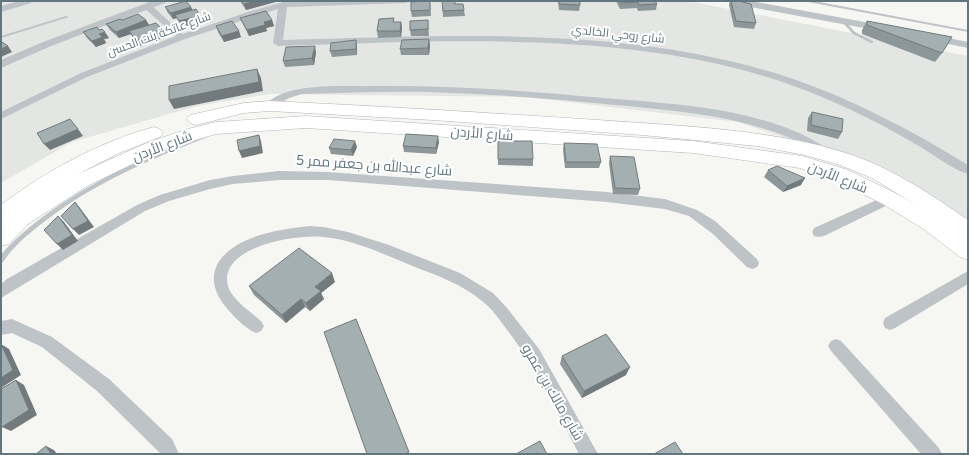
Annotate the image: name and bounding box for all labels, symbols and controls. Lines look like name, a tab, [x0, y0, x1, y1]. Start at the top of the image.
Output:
street label: شارع عاتكة بنت الحسن	[105, 9, 213, 61]
street label: شارع روحي الخالدي	[570, 22, 665, 49]
street label: شارع الأردن	[450, 124, 514, 145]
street label: شارع الأردن	[130, 128, 195, 167]
street label: شارع عبدالله بن جعفر ممر 5	[295, 151, 453, 180]
street label: شارع الأردن	[805, 159, 870, 198]
street label: شارع مالك بن عمرو	[517, 342, 586, 444]

